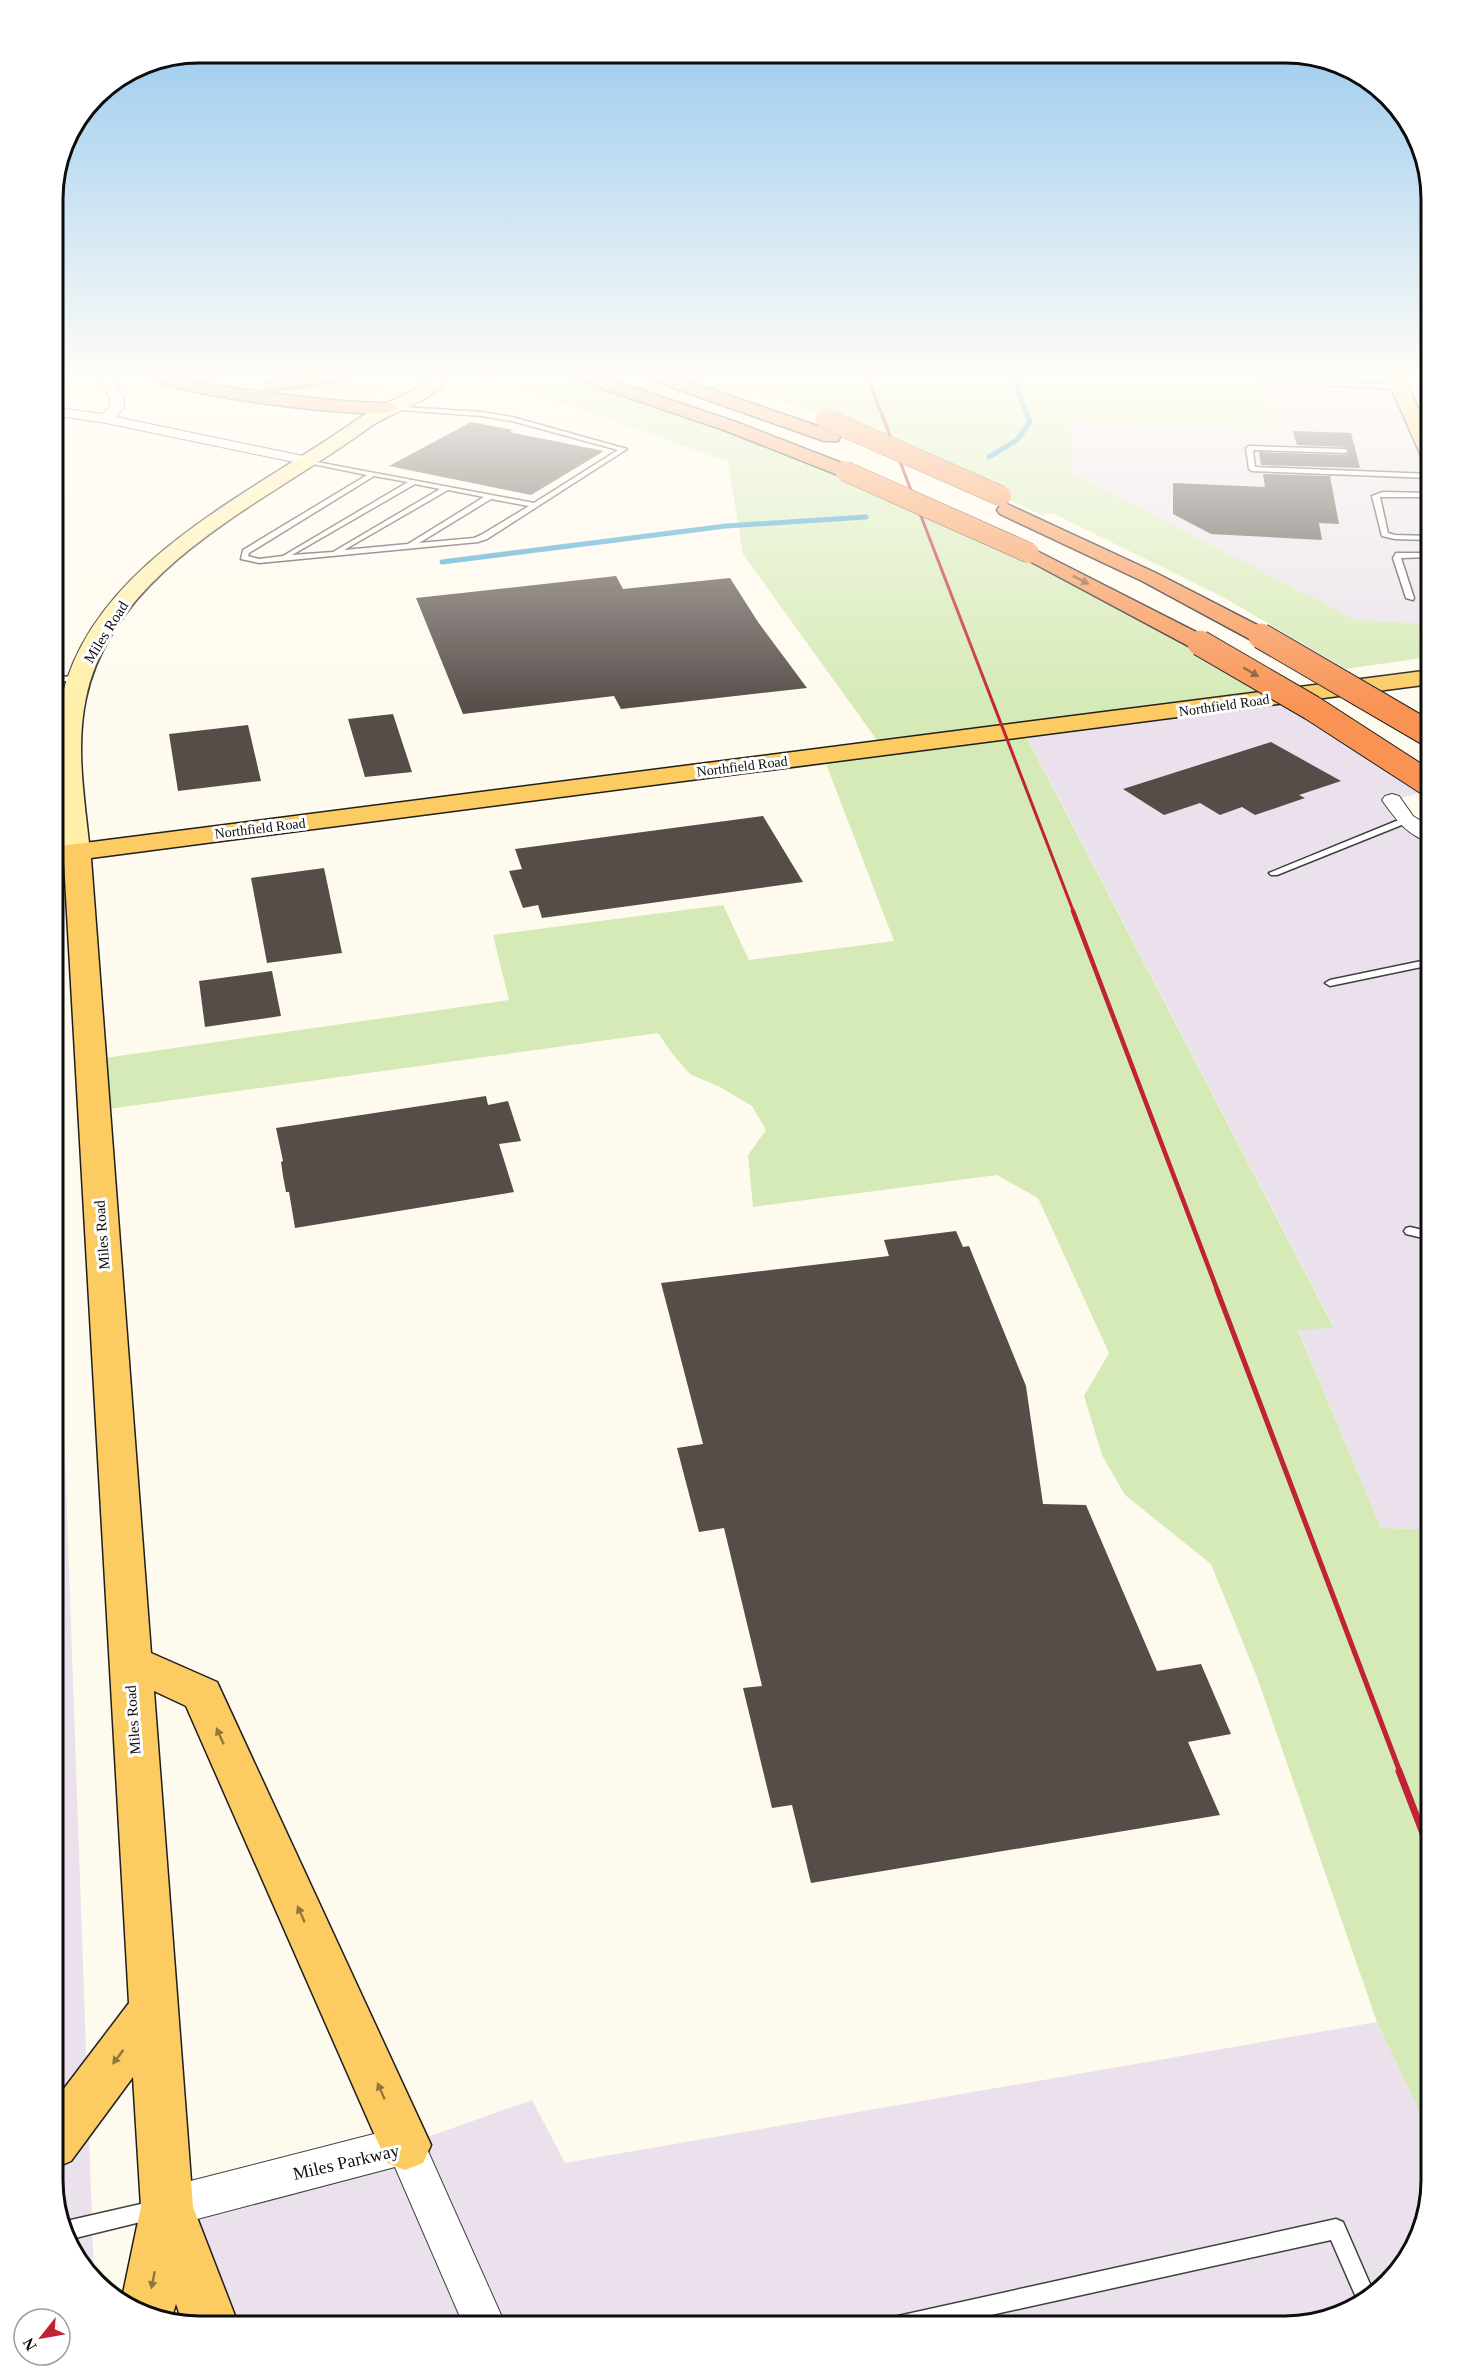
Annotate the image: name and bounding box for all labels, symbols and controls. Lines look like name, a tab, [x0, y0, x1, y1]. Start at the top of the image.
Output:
one-way arrow	[1072, 574, 1090, 584]
street label: Miles Road	[81, 598, 131, 666]
one-way arrow	[1243, 667, 1260, 677]
street label: Northfield Road	[1178, 692, 1270, 719]
street label: Northfield Road	[696, 753, 788, 780]
street label: Northfield Road	[214, 815, 306, 842]
street label: Miles Road	[92, 1199, 112, 1270]
street label: Miles Road	[123, 1684, 143, 1755]
one-way arrow	[216, 1727, 225, 1744]
one-way arrow	[296, 1905, 305, 1922]
one-way arrow	[113, 2050, 125, 2065]
one-way arrow	[376, 2082, 386, 2100]
street label: Miles Parkway	[291, 2140, 401, 2184]
one-way arrow	[148, 2271, 157, 2290]
north arrow	[12, 2307, 72, 2367]
text: N	[19, 2335, 40, 2354]

